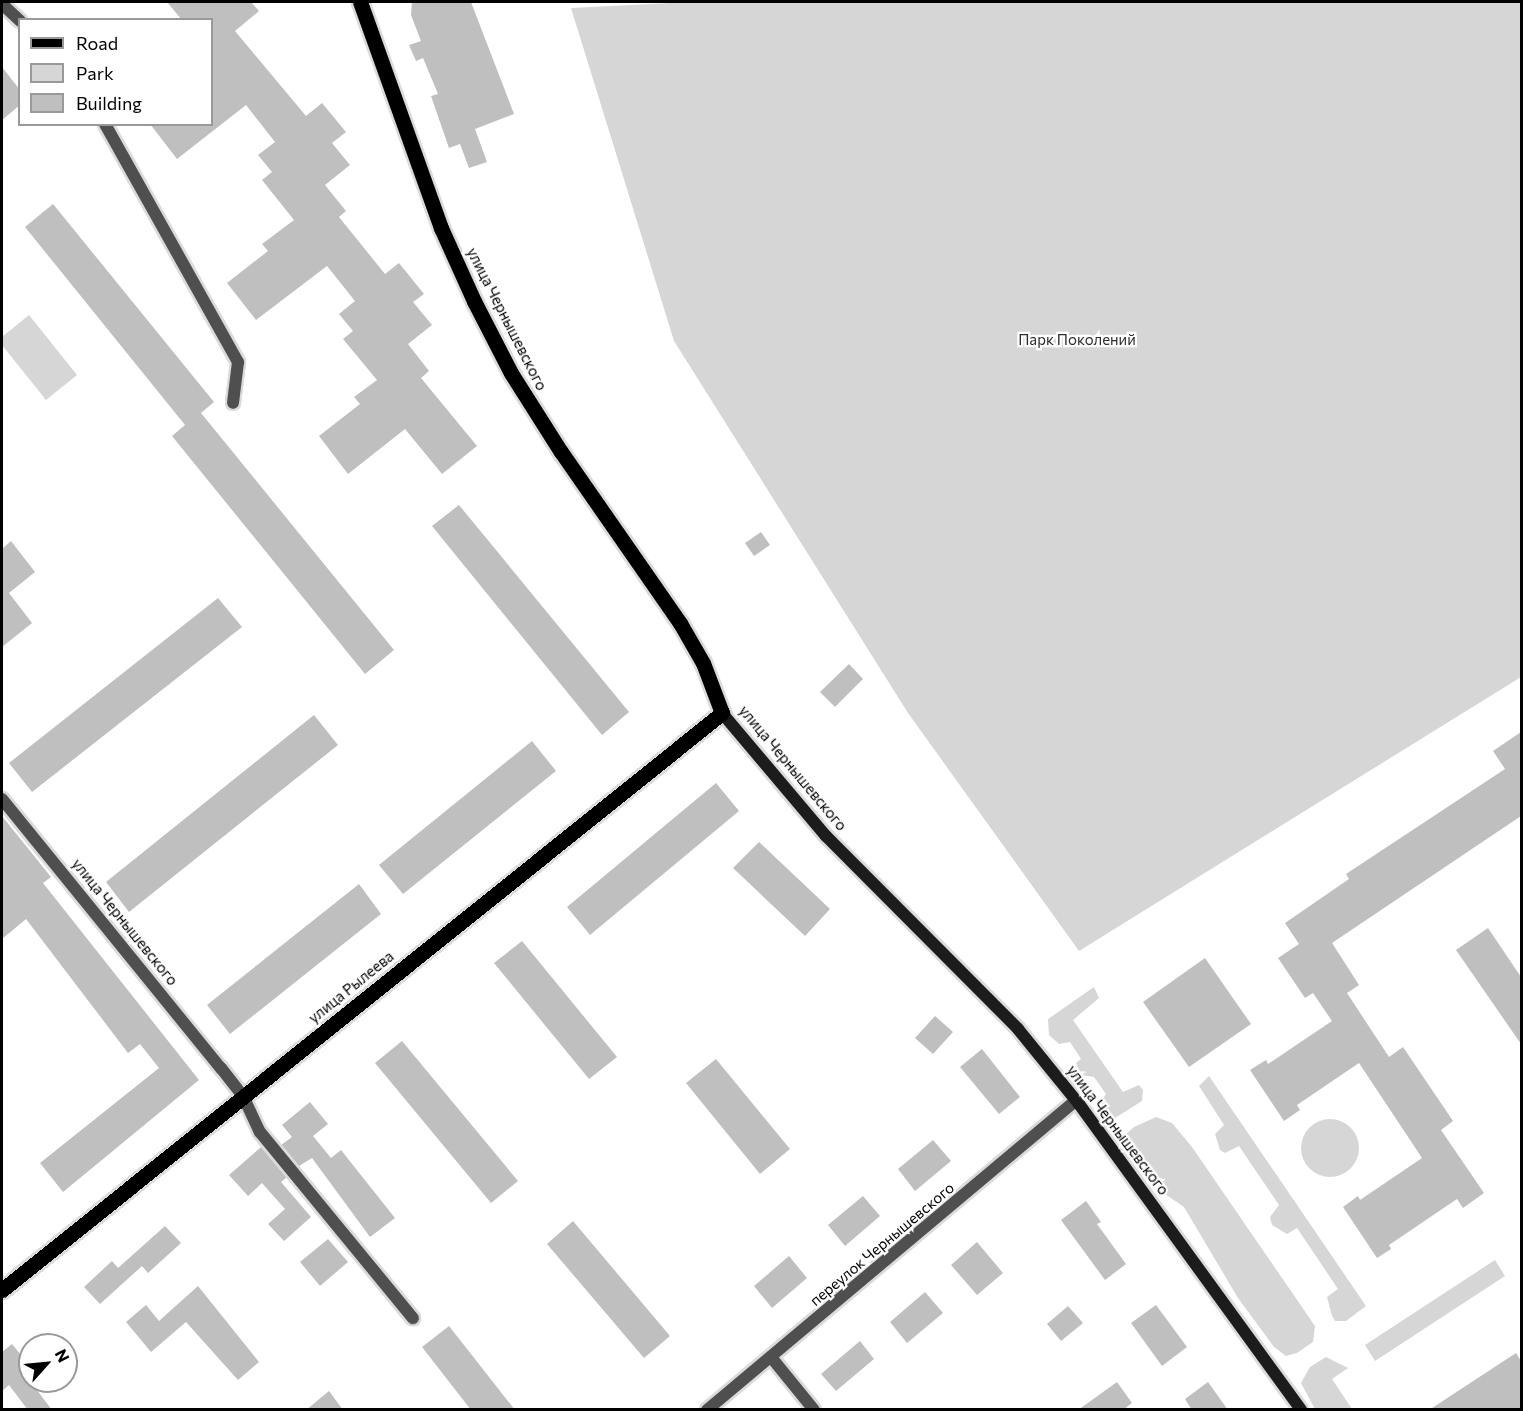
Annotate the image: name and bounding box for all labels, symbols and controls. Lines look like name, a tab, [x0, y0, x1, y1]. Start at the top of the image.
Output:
legend	[18, 18, 213, 126]
text: Road	[76, 32, 118, 54]
text: Park	[76, 62, 114, 84]
text: Building	[76, 92, 142, 114]
street label: улица Чернышевского	[463, 245, 551, 393]
park label: Парк Поколений	[1018, 331, 1136, 349]
street label: улица Чернышевского	[735, 702, 851, 834]
street label: улица Чернышевского	[68, 855, 182, 989]
street label: улица Рылеева	[305, 947, 397, 1027]
street label: улица Чернышевского	[1063, 1062, 1173, 1198]
street label: переулок Чернышевского	[806, 1178, 958, 1310]
north arrow	[18, 1333, 78, 1393]
text: N	[52, 1346, 74, 1365]

